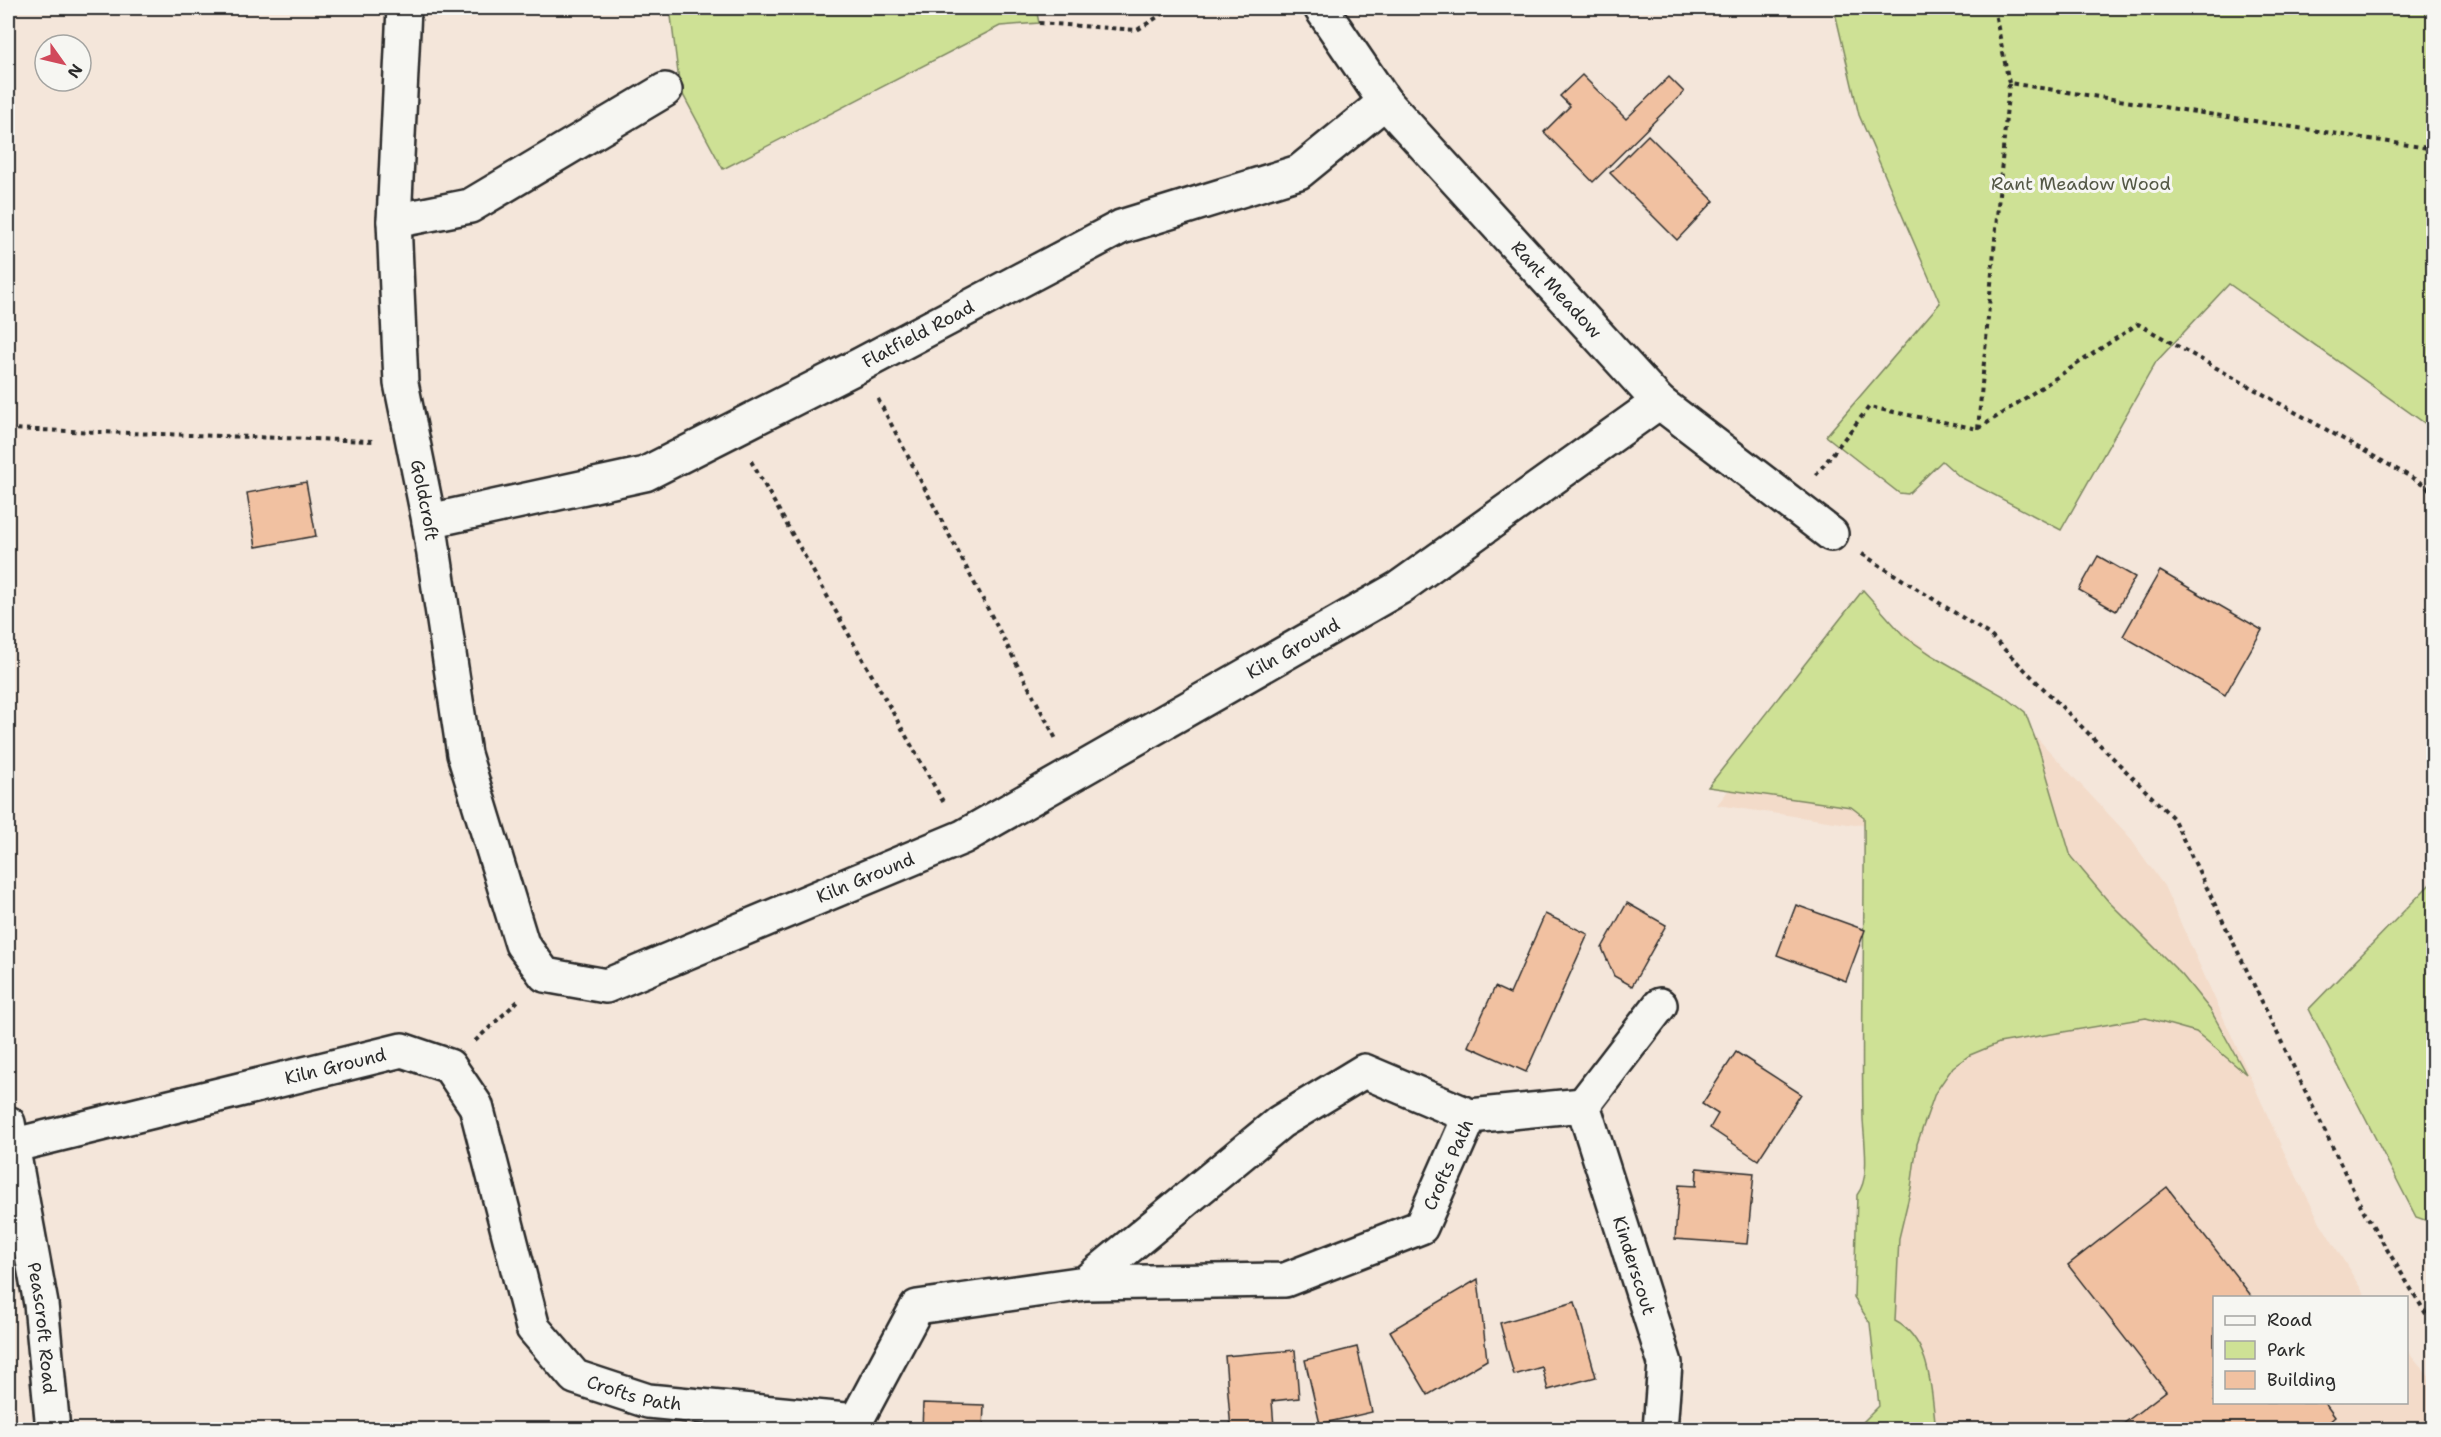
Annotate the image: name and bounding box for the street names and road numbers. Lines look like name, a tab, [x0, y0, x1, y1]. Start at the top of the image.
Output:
street label: Rant Meadow	[1506, 236, 1607, 344]
street label: Flatfield Road	[858, 295, 978, 374]
street label: Goldcroft	[405, 458, 444, 543]
street label: Kiln Ground	[1242, 612, 1344, 685]
street label: Kiln Ground	[813, 847, 918, 909]
street label: Kiln Ground	[282, 1042, 389, 1090]
street label: Crofts Path	[1418, 1115, 1479, 1214]
street label: Kinderscout	[1607, 1213, 1661, 1318]
street label: Peascroft Road	[22, 1260, 61, 1395]
street label: Crofts Path	[584, 1370, 683, 1416]

